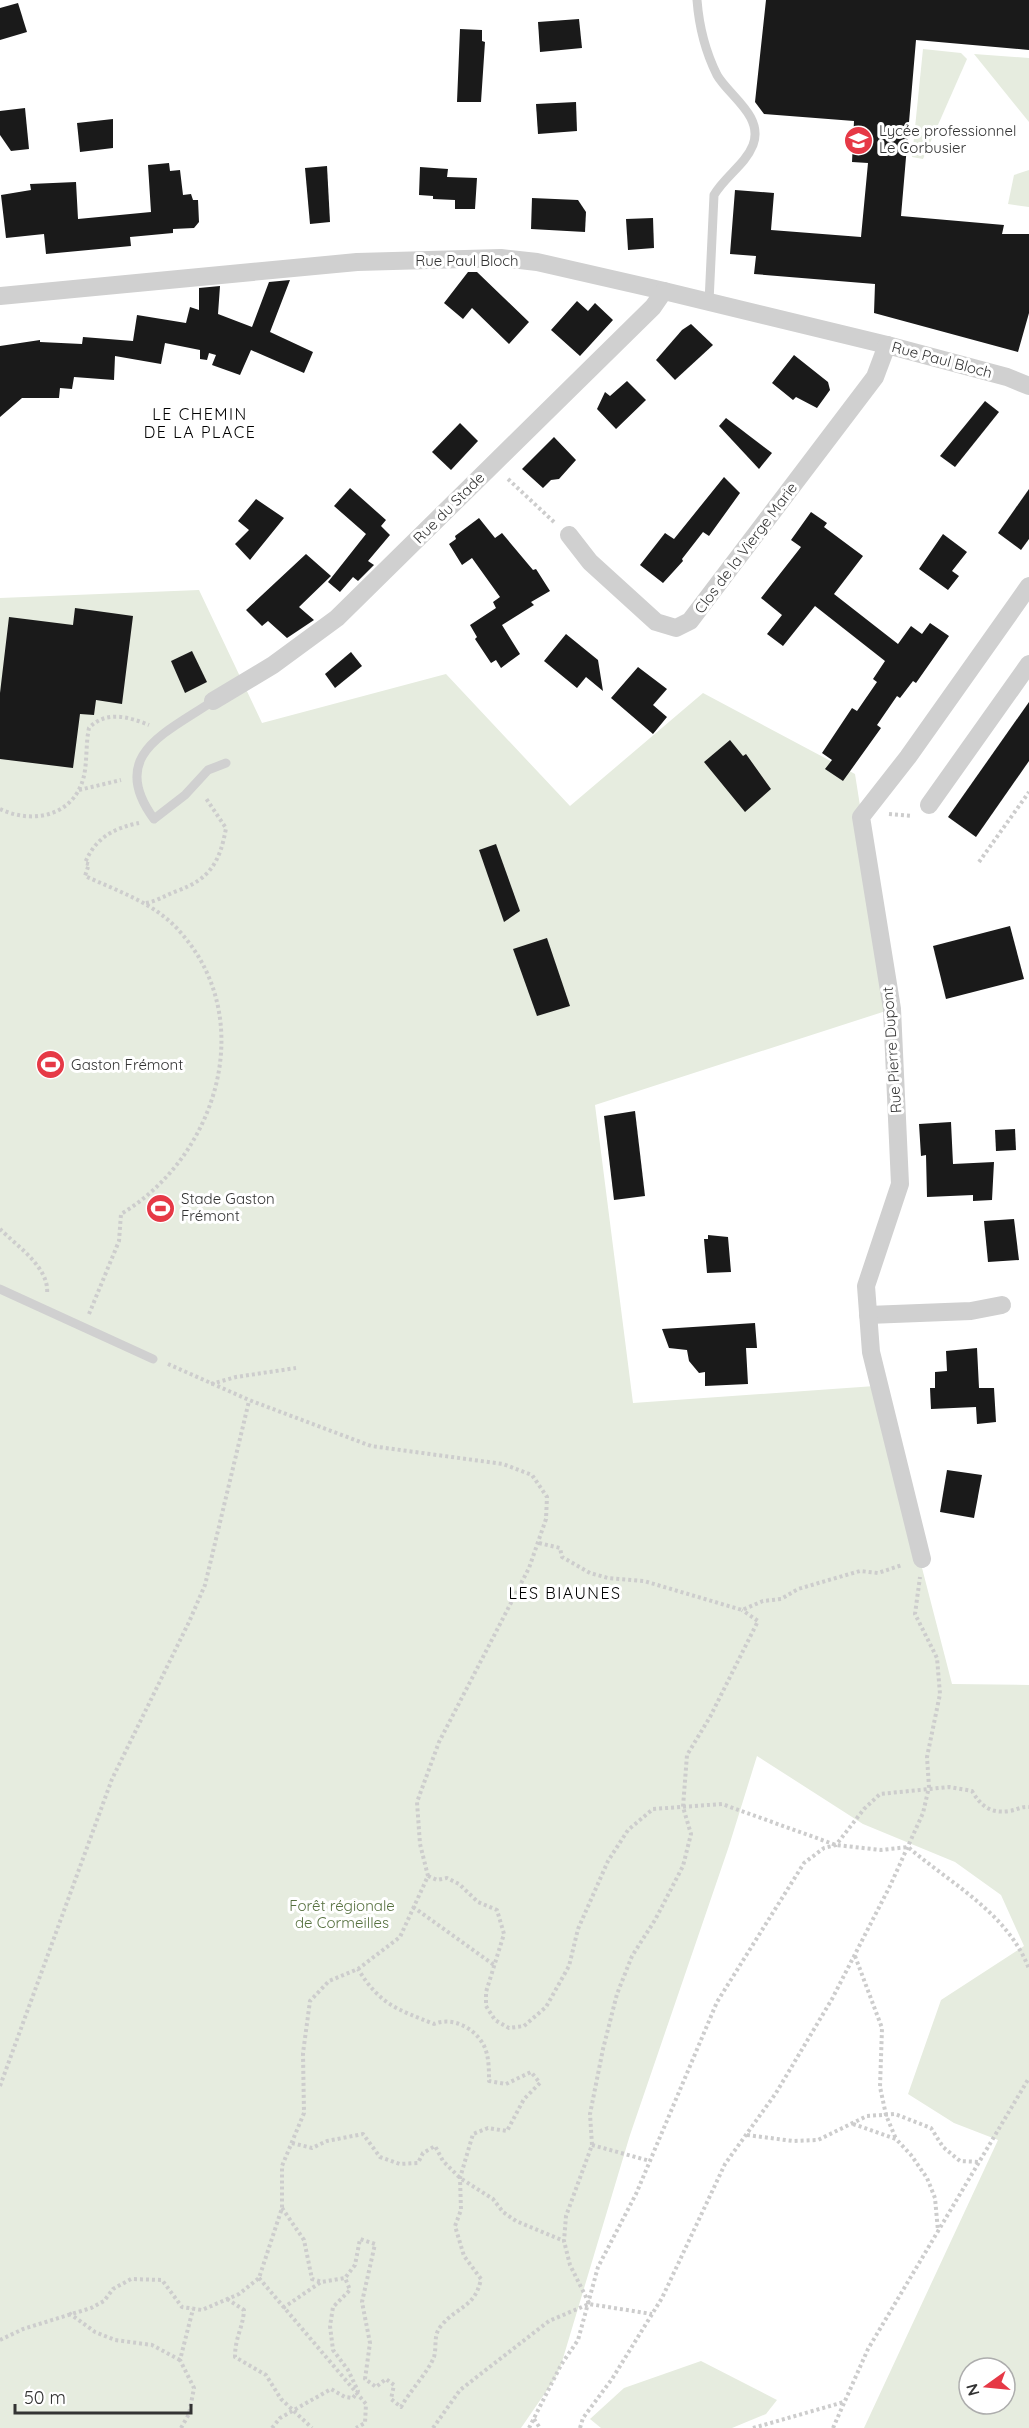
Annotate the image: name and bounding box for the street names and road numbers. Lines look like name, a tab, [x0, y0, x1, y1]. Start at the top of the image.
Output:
street label: Rue Paul Bloch	[415, 251, 519, 270]
street label: Rue Paul Bloch	[890, 337, 994, 382]
street label: Rue du Stade	[409, 468, 488, 547]
street label: Clos de la Vierge Marie	[690, 478, 801, 617]
street label: Rue Pierre Dupont	[878, 986, 905, 1114]

